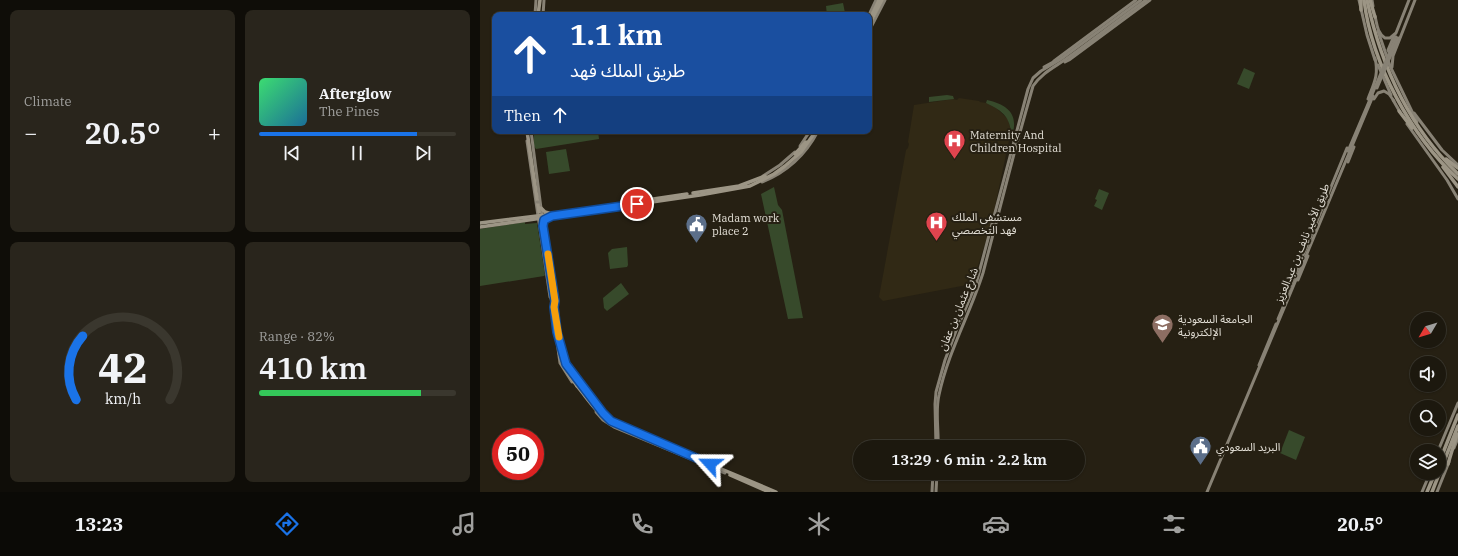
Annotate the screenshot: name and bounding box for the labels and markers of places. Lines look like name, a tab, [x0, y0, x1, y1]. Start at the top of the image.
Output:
hospital icon: Maternity And Children Hospital	[942, 128, 968, 161]
place label: Maternity And Children Hospital	[970, 128, 1061, 155]
pin	[620, 187, 654, 221]
hospital icon: مستشفى الملك فهد التخصصي	[924, 210, 950, 243]
place label: مستشفى الملك فهد التخصصي	[952, 210, 1022, 240]
public building icon: Madam work place 2	[683, 211, 709, 244]
place label: Madam work place 2	[712, 211, 780, 238]
school or university icon: الجامعة السعودية الإلكترونية	[1150, 312, 1176, 345]
place label: الجامعة السعودية الإلكترونية	[1178, 312, 1253, 340]
public building icon: البريد السعودي	[1188, 434, 1214, 467]
place label: البريد السعودي	[1216, 440, 1280, 457]

